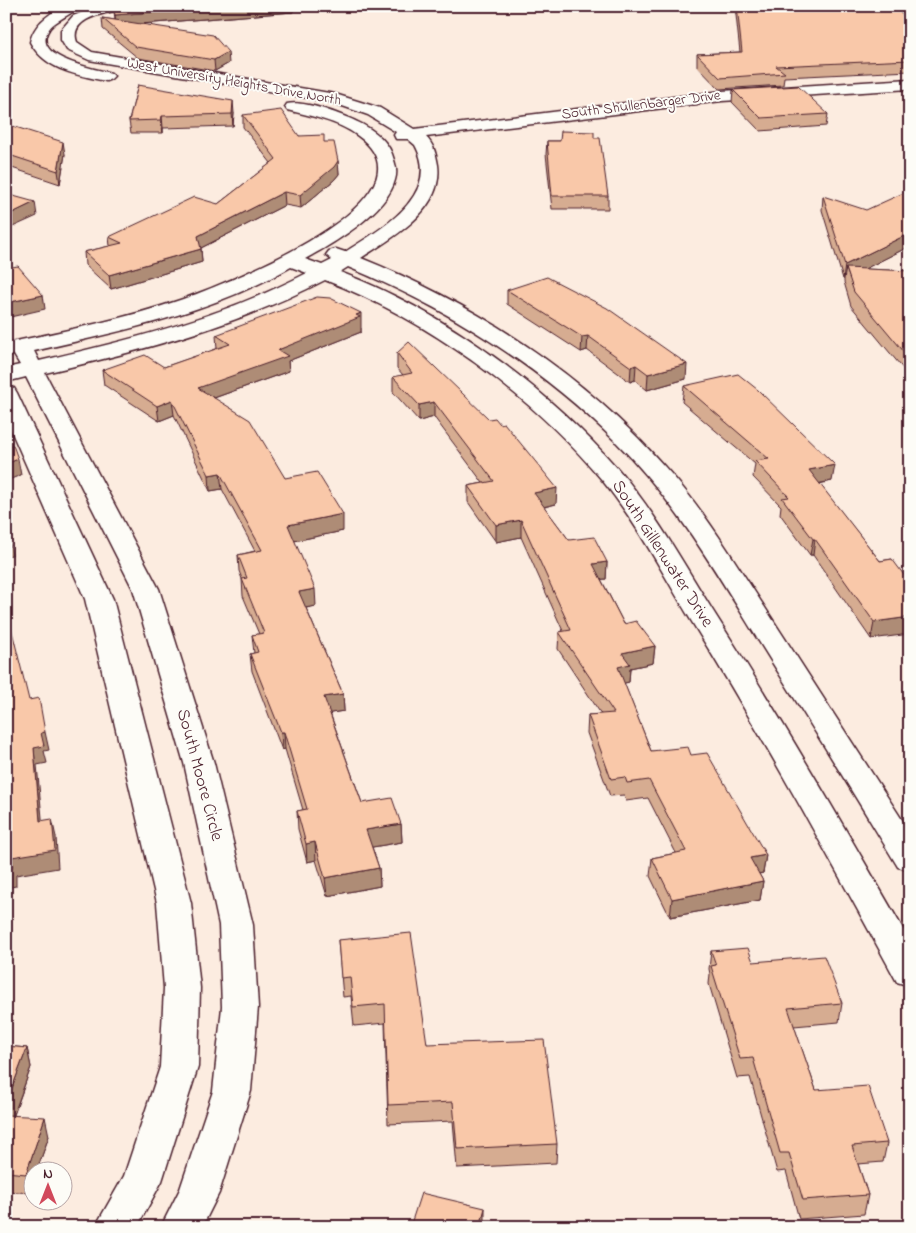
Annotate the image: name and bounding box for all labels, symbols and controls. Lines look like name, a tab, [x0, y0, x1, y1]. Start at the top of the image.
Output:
street label: West University Heights Drive North	[125, 52, 343, 113]
street label: South Shullenbarger Drive	[560, 84, 722, 127]
street label: South Gillenwater Drive	[605, 475, 720, 634]
street label: South Moore Circle	[169, 706, 229, 845]
north arrow	[22, 1160, 72, 1210]
text: N	[43, 1164, 53, 1185]

